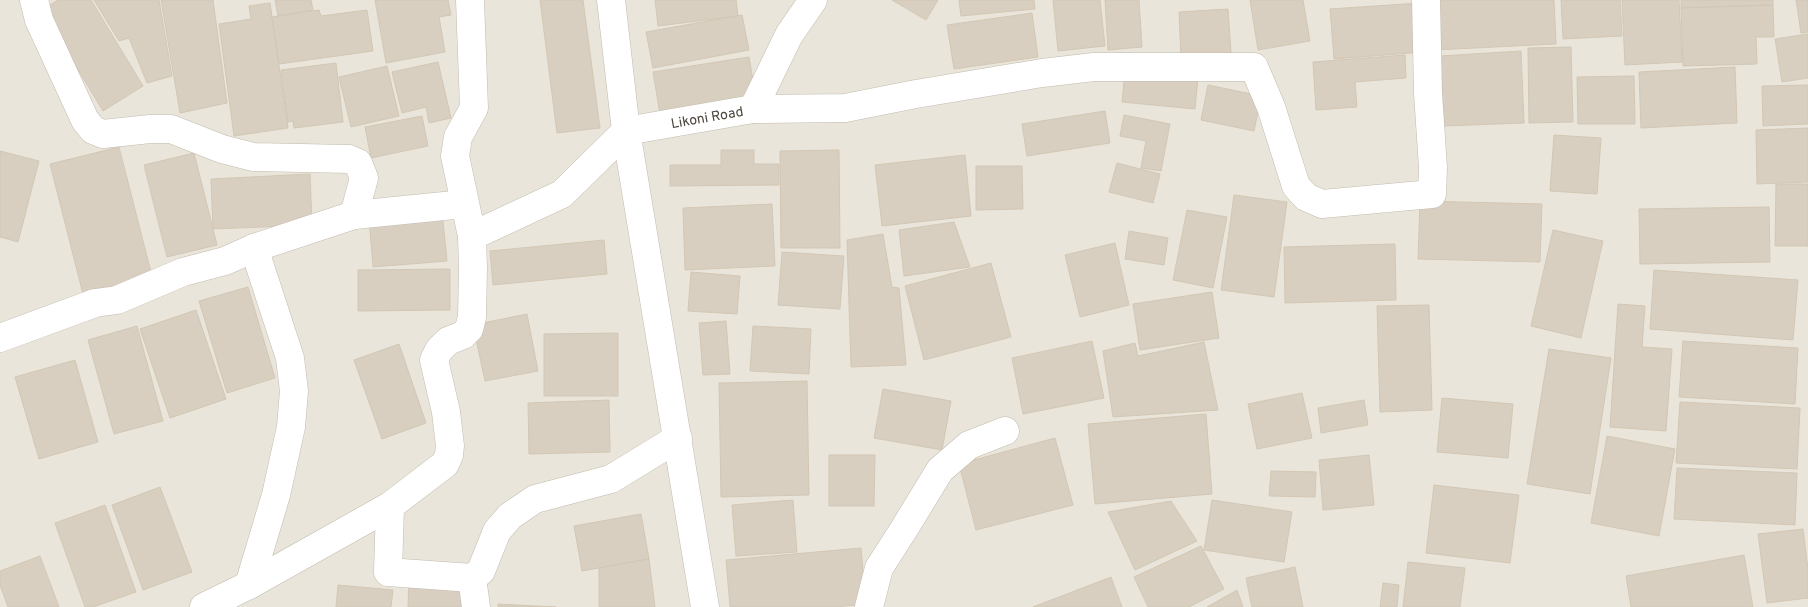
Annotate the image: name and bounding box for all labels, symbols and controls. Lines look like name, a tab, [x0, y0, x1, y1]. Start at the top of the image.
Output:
street label: Likoni Road	[670, 104, 745, 133]

